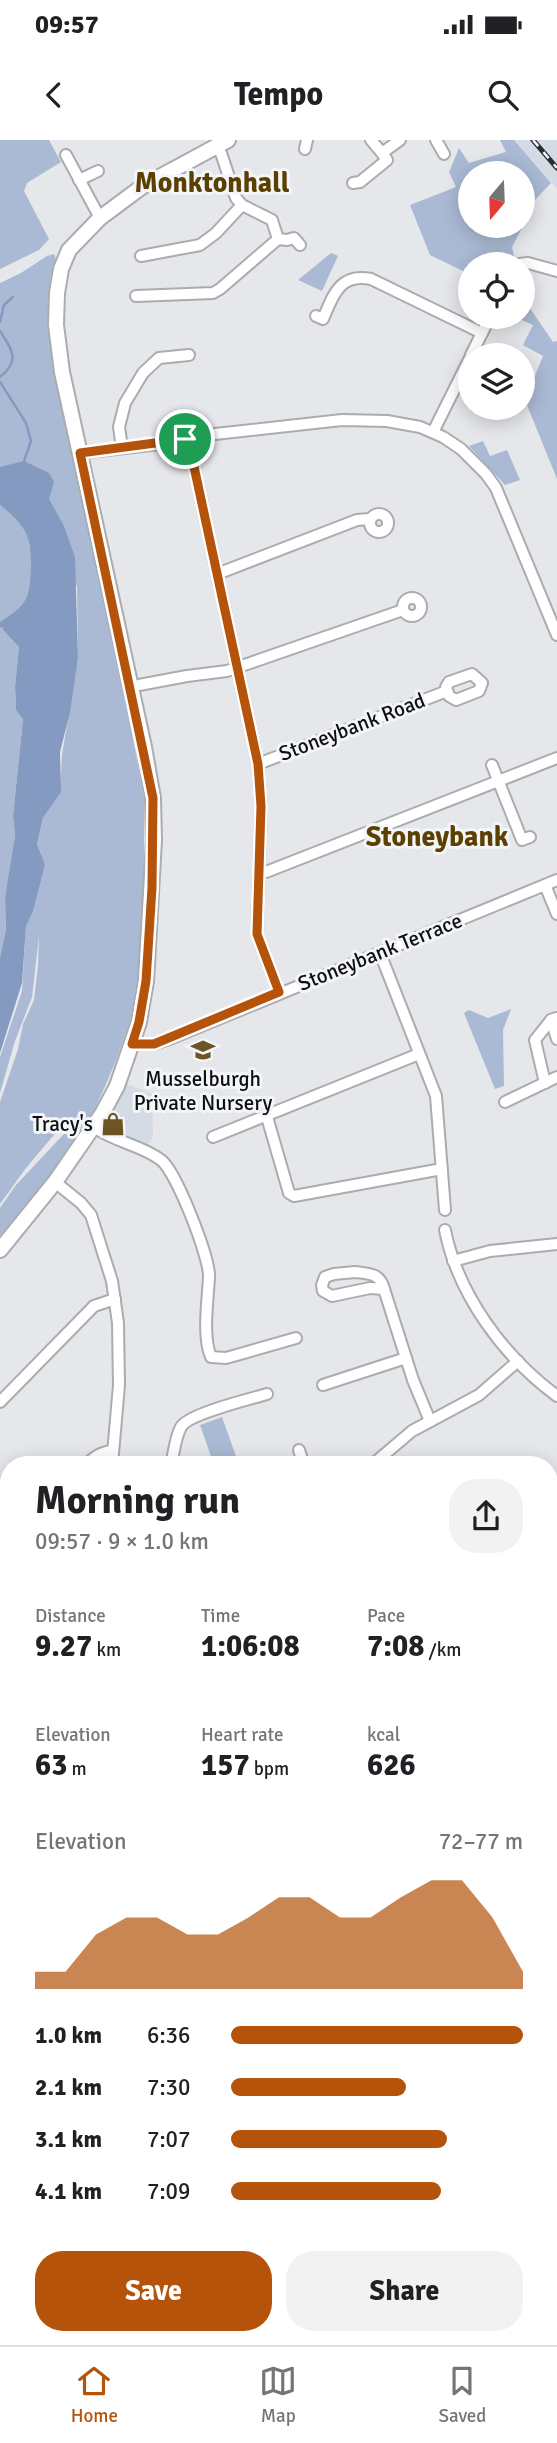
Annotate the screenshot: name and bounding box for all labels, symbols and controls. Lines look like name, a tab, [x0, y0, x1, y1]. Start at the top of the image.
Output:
text: 09:57	[35, 9, 99, 41]
text: Tempo	[234, 75, 323, 114]
icon: back	[35, 76, 73, 114]
icon: search	[484, 76, 522, 114]
north arrow	[458, 161, 536, 238]
map controls	[458, 161, 535, 420]
district label: Monktonhall	[135, 166, 290, 200]
button: locate	[458, 252, 535, 329]
button: layers	[458, 343, 535, 420]
pin	[155, 409, 215, 469]
icon: arrive	[166, 420, 204, 458]
street label: Stoneybank Road	[275, 687, 429, 767]
district label: Stoneybank	[366, 820, 509, 854]
street label: Stoneybank Terrace	[294, 907, 466, 997]
school or university icon: Musselburgh Private Nursery	[189, 1036, 217, 1064]
place label: Musselburgh Private Nursery	[134, 1066, 273, 1116]
shop icon: Tracy's	[99, 1110, 127, 1138]
place label: Tracy's	[32, 1111, 93, 1137]
text: Morning run	[35, 1477, 240, 1524]
button: share	[449, 1479, 523, 1553]
text: 09:57 · 9 × 1.0 km	[35, 1527, 209, 1556]
text: Distance	[35, 1604, 106, 1628]
text: Time	[201, 1604, 240, 1628]
text: Pace	[367, 1604, 405, 1628]
text: 9.27	[35, 1628, 92, 1665]
text: 1:06:08	[201, 1628, 300, 1665]
text: 7:08	[367, 1628, 424, 1665]
text: km	[92, 1638, 121, 1662]
text: /km	[424, 1638, 461, 1662]
text: Elevation	[35, 1723, 111, 1747]
text: Heart rate	[201, 1723, 283, 1747]
text: kcal	[367, 1723, 400, 1747]
text: 63	[35, 1747, 67, 1784]
text: 157	[201, 1747, 250, 1784]
text: 626	[367, 1747, 416, 1784]
text: m	[67, 1757, 87, 1781]
text: bpm	[250, 1757, 289, 1781]
text: Elevation	[35, 1827, 127, 1856]
text: 72–77 m	[439, 1827, 523, 1856]
text: 1.0 km	[35, 2021, 102, 2050]
text: 6:36	[147, 2021, 190, 2050]
text: 2.1 km	[35, 2073, 102, 2102]
text: 7:30	[147, 2073, 190, 2102]
text: 3.1 km	[35, 2125, 102, 2154]
text: 7:07	[147, 2125, 190, 2154]
text: 4.1 km	[35, 2177, 102, 2206]
text: 7:09	[147, 2177, 190, 2206]
button: Save	[35, 2251, 272, 2331]
button: Share	[286, 2251, 523, 2331]
tab: Home	[71, 2362, 118, 2428]
tab: Map	[259, 2362, 297, 2428]
tab: Saved	[438, 2362, 486, 2428]

